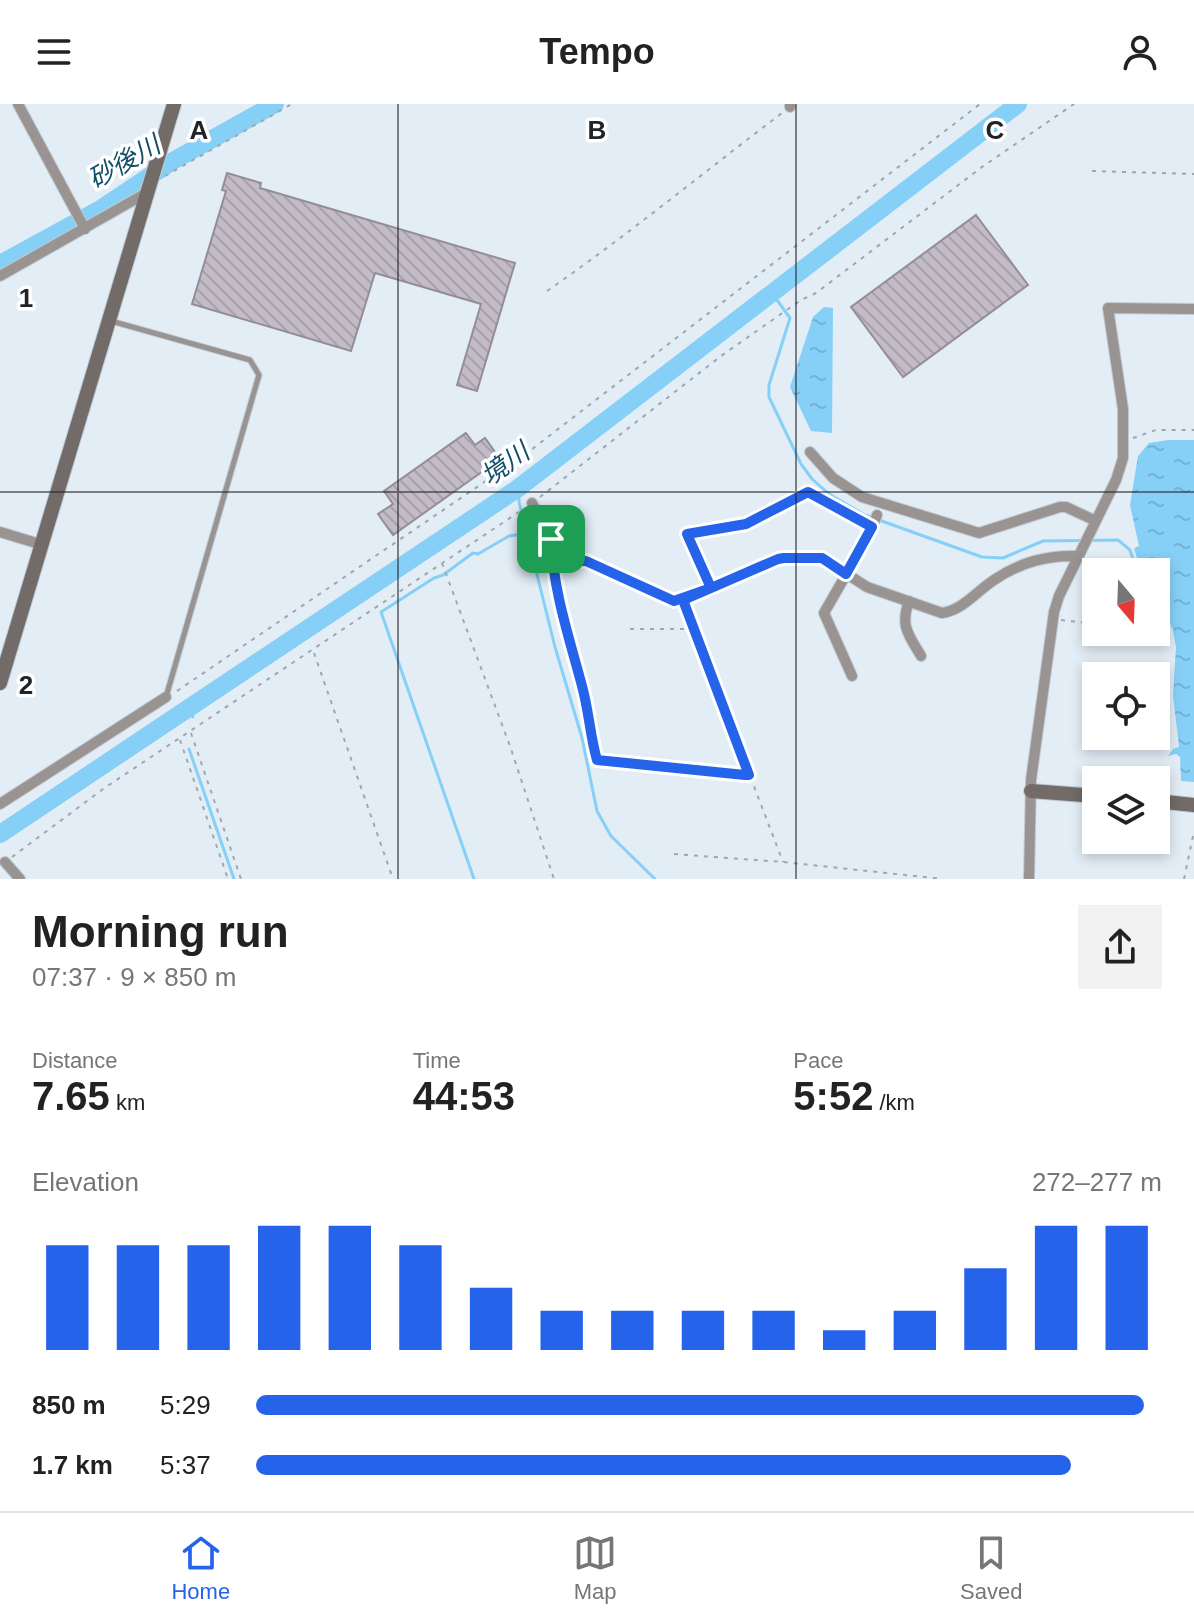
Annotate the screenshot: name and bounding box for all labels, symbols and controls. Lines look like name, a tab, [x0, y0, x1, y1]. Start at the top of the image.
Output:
icon: menu	[32, 30, 76, 74]
icon: person	[1118, 30, 1162, 74]
text: Tempo	[539, 31, 655, 72]
text: A	[190, 115, 209, 145]
text: B	[588, 115, 606, 145]
text: C	[986, 115, 1005, 145]
water label: 砂後川	[83, 128, 168, 194]
text: 1	[19, 283, 33, 313]
water label: 境川	[475, 435, 537, 491]
pin	[517, 505, 585, 573]
icon: arrive	[529, 517, 573, 561]
north arrow	[1082, 558, 1170, 646]
map controls	[1082, 558, 1170, 854]
button: locate	[1082, 662, 1170, 750]
text: 2	[19, 670, 33, 700]
button: layers	[1082, 766, 1170, 854]
button: share	[1078, 905, 1162, 989]
text: Morning run	[32, 907, 289, 956]
text: 07:37 · 9 × 850 m	[32, 962, 237, 992]
text: Distance	[32, 1048, 118, 1073]
text: Time	[413, 1048, 461, 1073]
text: Pace	[793, 1048, 843, 1073]
text: 7.65	[32, 1074, 110, 1118]
text: 44:53	[413, 1074, 515, 1118]
text: 5:52	[793, 1074, 873, 1118]
text: km	[110, 1090, 145, 1115]
text: /km	[873, 1090, 915, 1115]
text: Elevation	[32, 1167, 139, 1197]
text: 272–277 m	[1032, 1167, 1162, 1197]
text: 850 m	[32, 1390, 106, 1420]
text: 5:29	[160, 1390, 211, 1420]
text: 1.7 km	[32, 1450, 113, 1480]
text: 5:37	[160, 1450, 211, 1480]
tab: Home	[171, 1531, 230, 1605]
tab: Map	[573, 1531, 617, 1605]
tab: Saved	[960, 1531, 1023, 1605]

